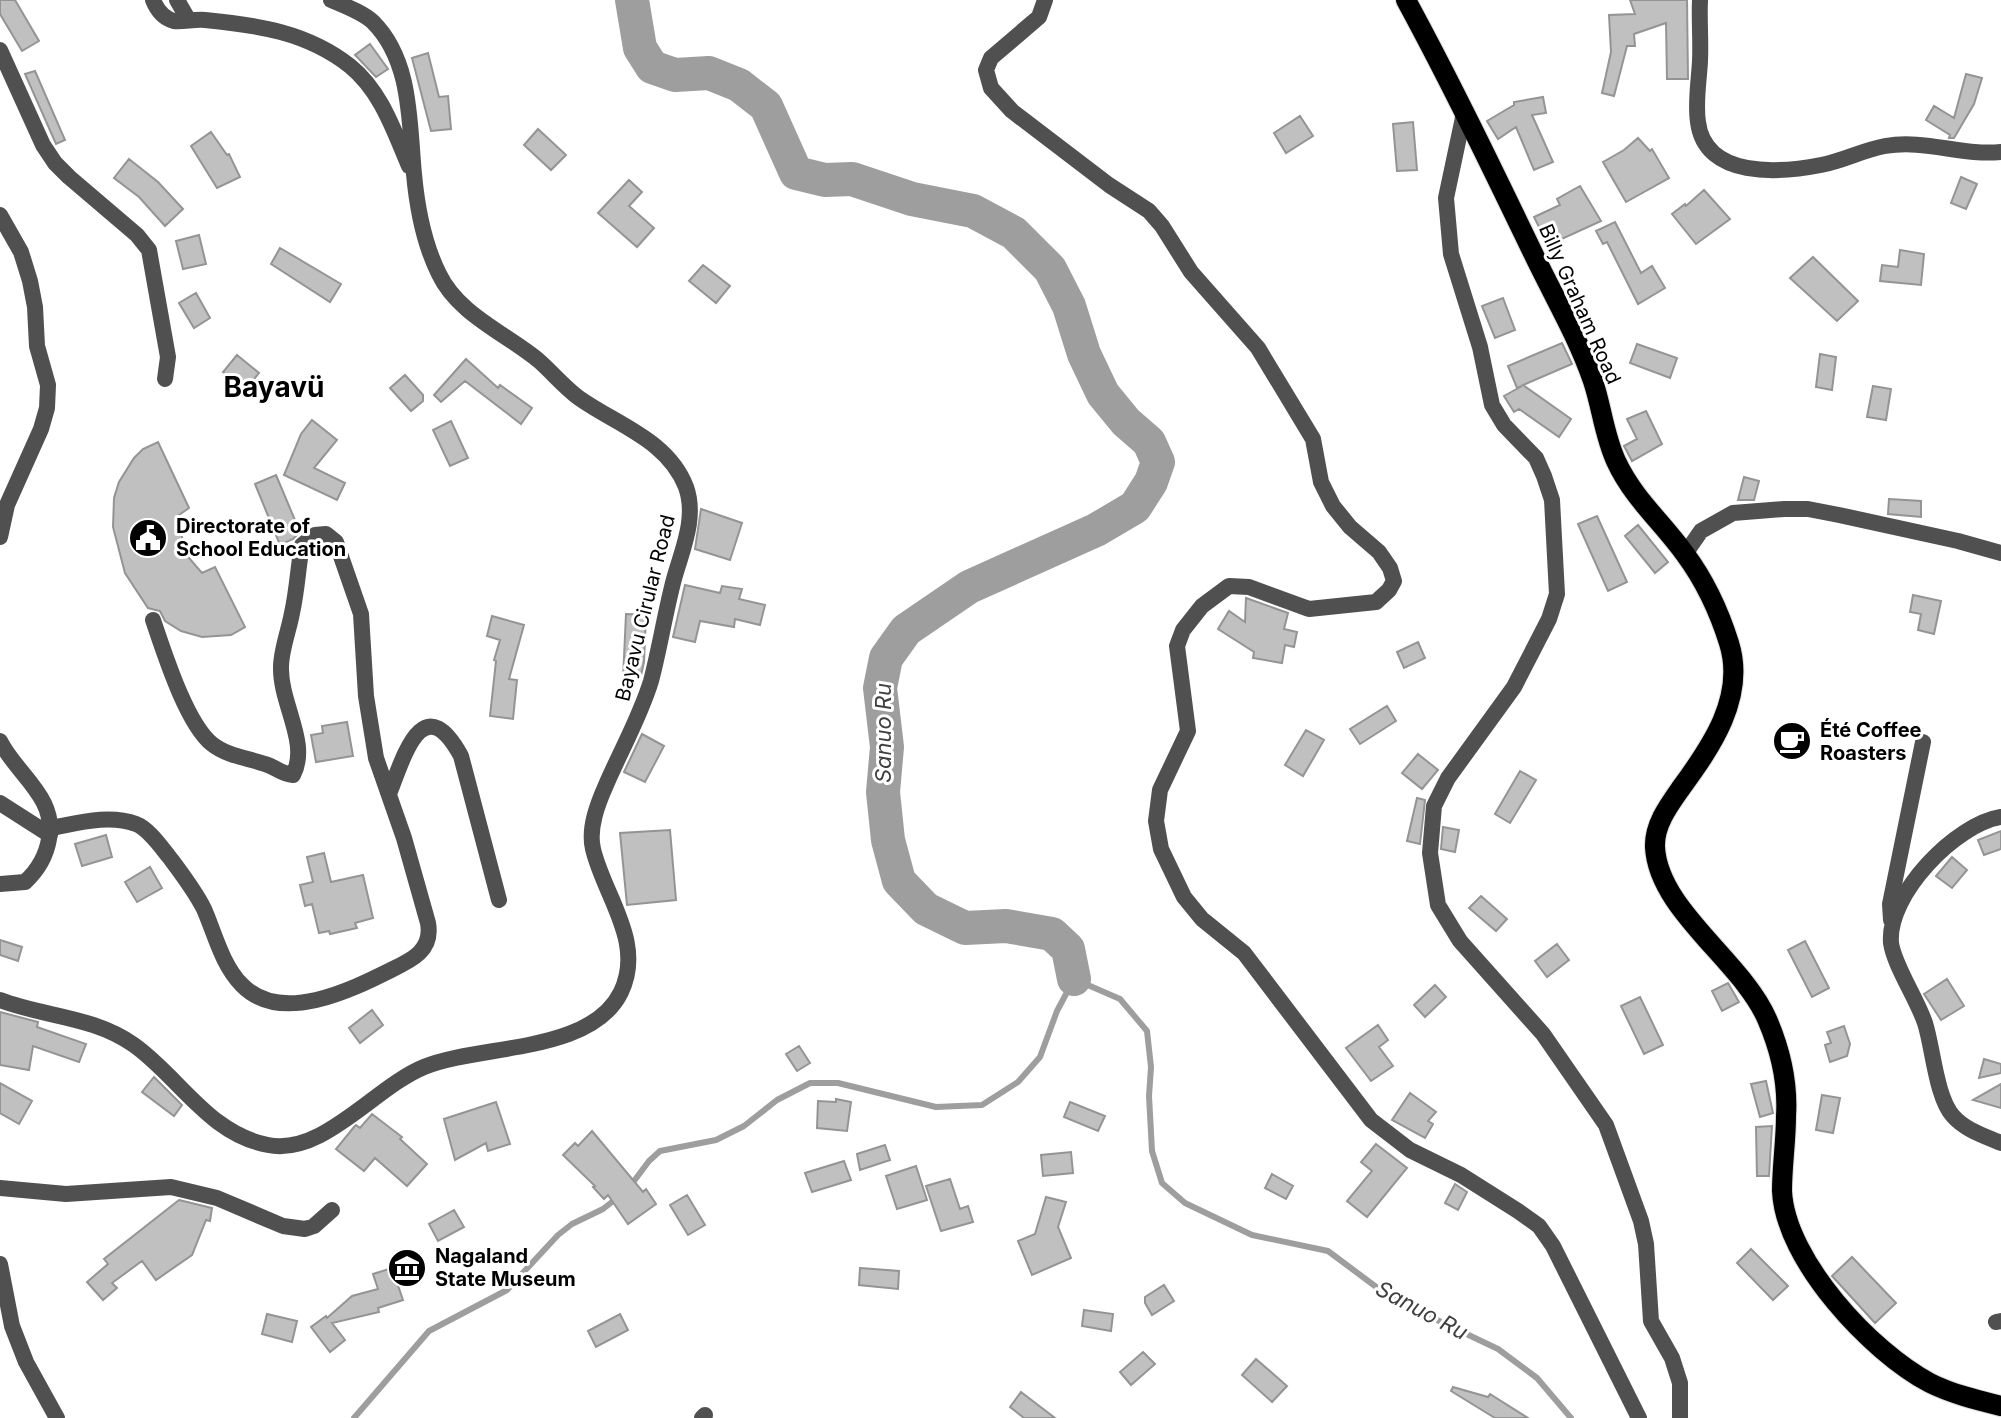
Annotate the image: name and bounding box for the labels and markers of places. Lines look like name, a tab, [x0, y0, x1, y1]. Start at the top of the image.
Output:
place label: Directorate of School Education	[176, 514, 346, 561]
public building icon: Directorate of School Education	[127, 517, 169, 559]
place label: Été Coffee Roasters	[1820, 717, 1922, 765]
cafe icon: Été Coffee Roasters	[1771, 720, 1813, 762]
place label: Nagaland State Museum	[435, 1244, 576, 1291]
museum icon: Nagaland State Museum	[386, 1247, 428, 1289]

